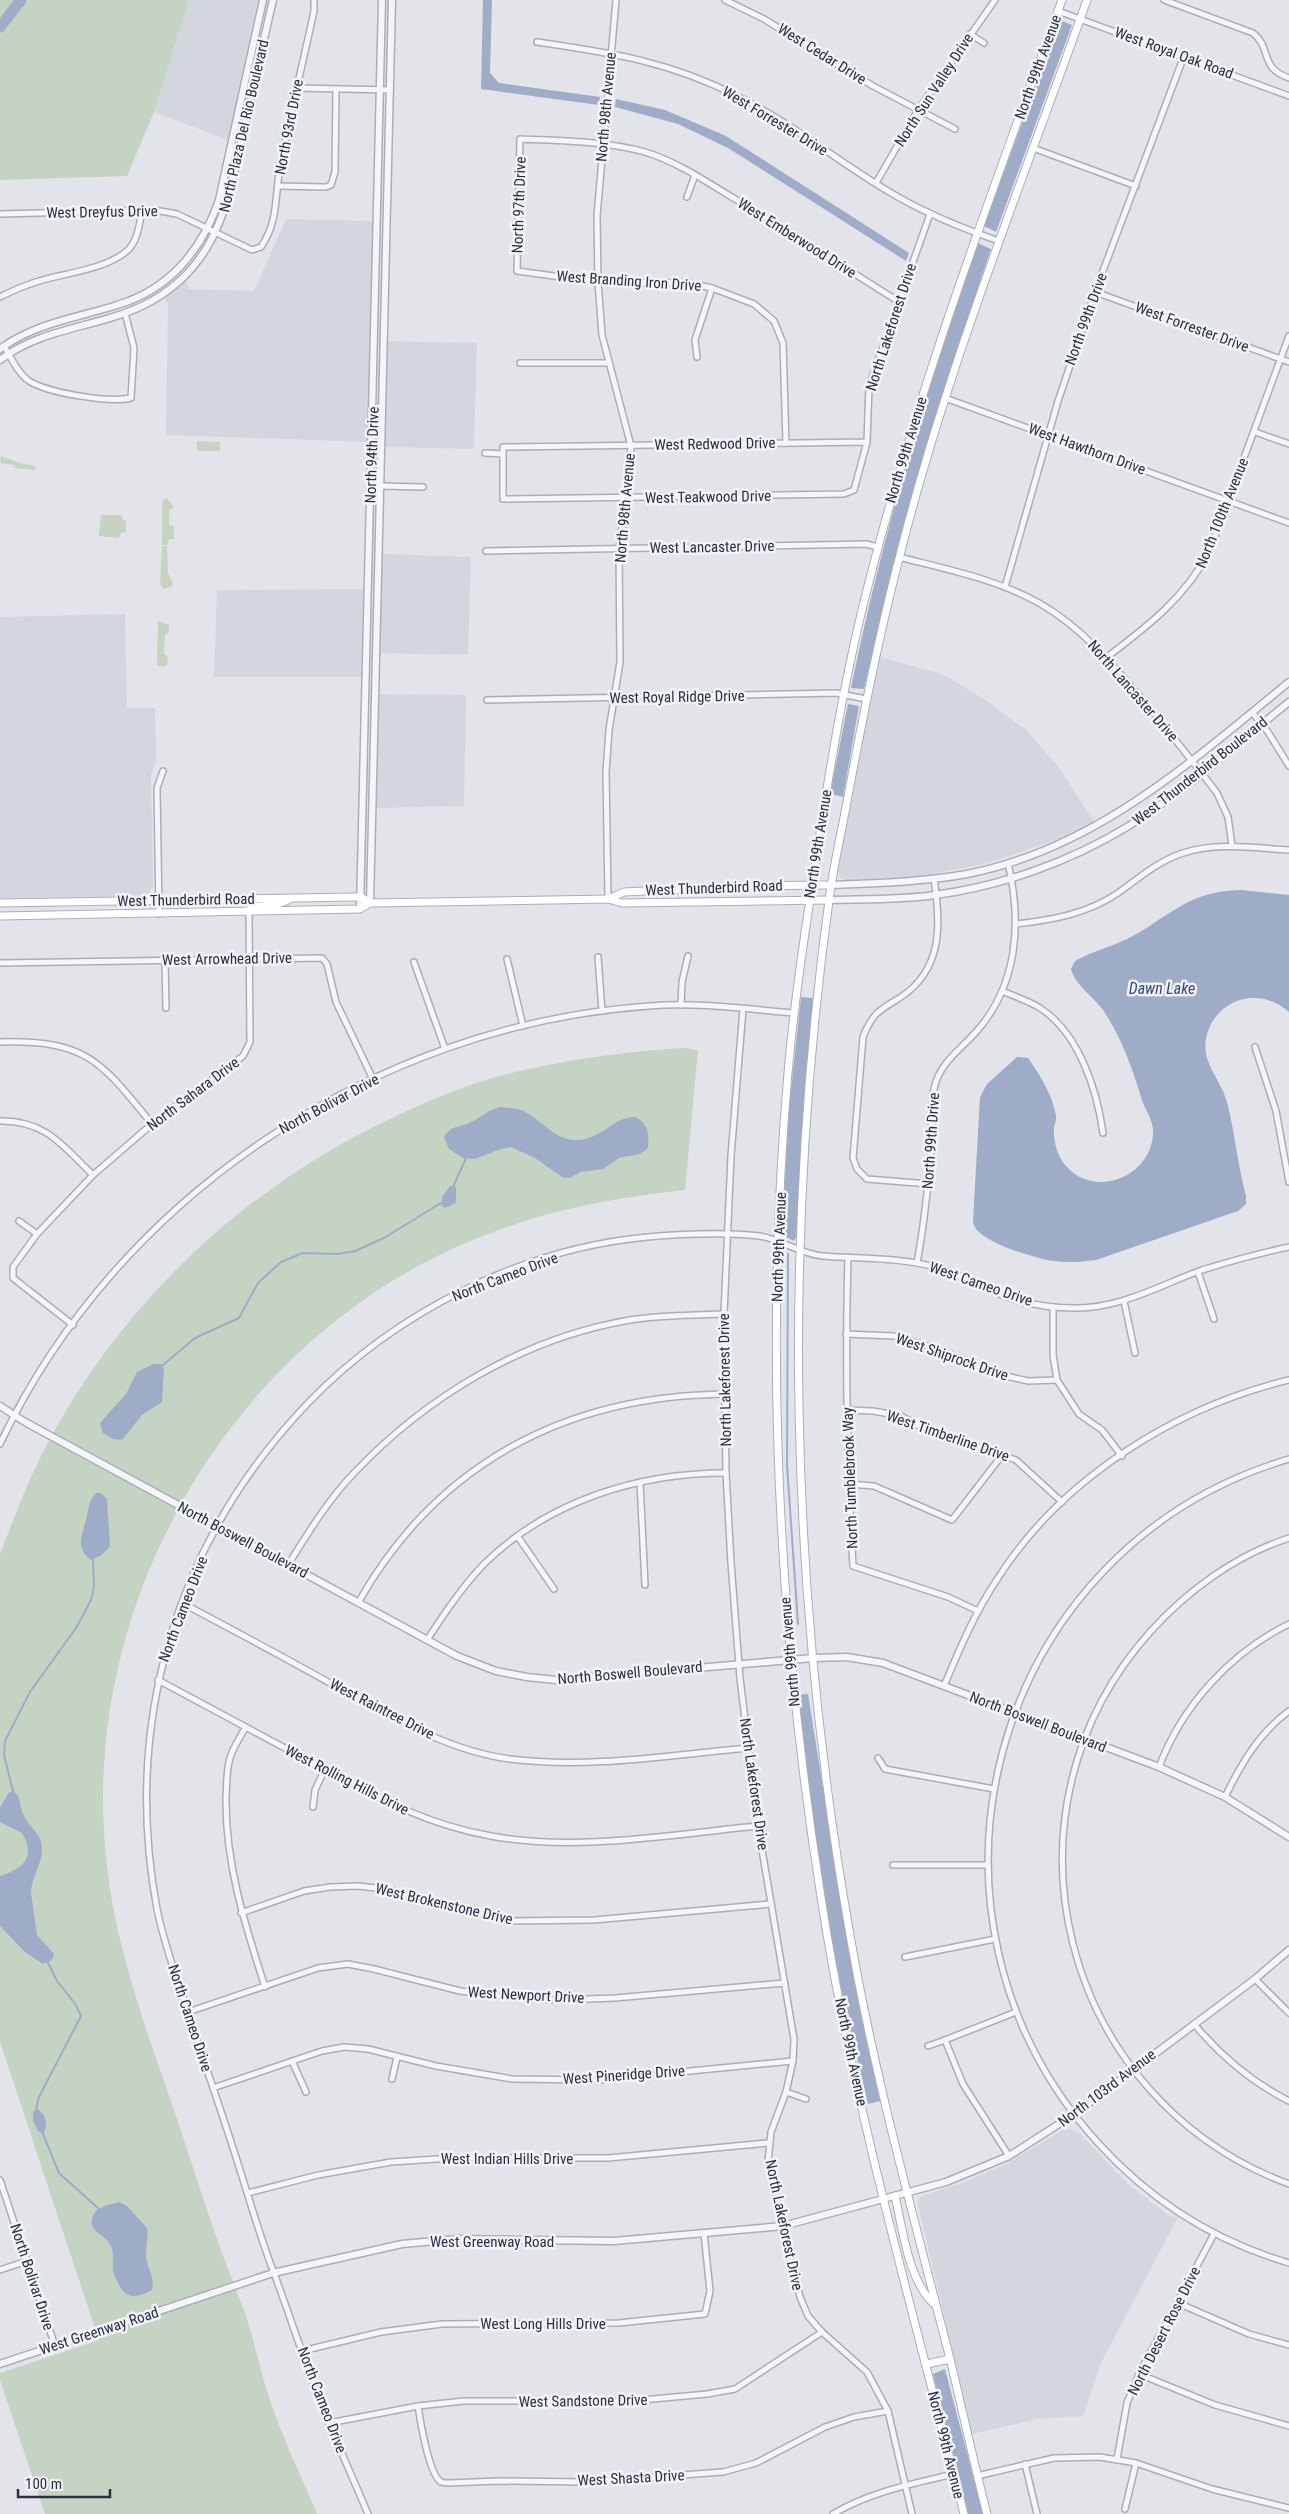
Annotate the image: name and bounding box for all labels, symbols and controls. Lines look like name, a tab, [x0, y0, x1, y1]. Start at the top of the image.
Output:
street label: North 99th Avenue	[1011, 12, 1065, 122]
street label: West Cedar Drive	[774, 20, 870, 88]
street label: West Royal Oak Road	[1112, 23, 1236, 83]
street label: North Sun Valley Drive	[891, 30, 977, 150]
street label: North Plaza Del Rio Boulevard	[215, 38, 273, 214]
street label: North 98th Avenue	[592, 51, 620, 163]
street label: North 93rd Drive	[271, 78, 307, 176]
street label: West Forrester Drive	[719, 82, 831, 160]
street label: North 97th Drive	[508, 156, 530, 254]
street label: West Emberwood Drive	[734, 194, 860, 282]
street label: West Dreyfus Drive	[46, 202, 158, 222]
street label: North Lakeforest Drive	[862, 261, 920, 393]
street label: West Branding Iron Drive	[556, 267, 702, 295]
street label: North 99th Drive	[1061, 270, 1111, 368]
street label: West Forrester Drive	[1133, 298, 1251, 356]
street label: North 99th Avenue	[881, 395, 931, 505]
street label: North 94th Drive	[361, 406, 383, 504]
street label: West Hawthorn Drive	[1026, 419, 1148, 479]
street label: West Redwood Drive	[654, 434, 776, 454]
street label: North 98th Avenue	[611, 452, 639, 564]
street label: North 100th Avenue	[1192, 455, 1252, 571]
street label: West Teakwood Drive	[645, 487, 771, 507]
street label: West Lancaster Drive	[649, 537, 775, 557]
street label: North Lancaster Drive	[1084, 636, 1182, 746]
street label: West Royal Ridge Drive	[609, 687, 745, 707]
street label: West Thunderbird Boulevard	[1129, 713, 1271, 829]
street label: North 99th Avenue	[801, 788, 835, 900]
street label: West Thunderbird Road	[645, 877, 783, 899]
street label: West Thunderbird Road	[117, 890, 255, 910]
street label: West Arrowhead Drive	[162, 949, 292, 969]
water label: Dawn Lake	[1129, 979, 1195, 998]
street label: North Sahara Drive	[143, 1053, 243, 1135]
street label: North Bolivar Drive	[276, 1070, 382, 1138]
street label: North 99th Drive	[919, 1092, 943, 1190]
street label: North 99th Avenue	[768, 1192, 790, 1302]
street label: North Cameo Drive	[450, 1249, 560, 1305]
street label: West Cameo Drive	[927, 1258, 1035, 1310]
street label: North Lakeforest Drive	[715, 1313, 735, 1447]
street label: West Shiprock Drive	[893, 1329, 1011, 1385]
street label: North Tumblebrook Way	[839, 1407, 861, 1549]
street label: West Timberline Drive	[884, 1407, 1012, 1465]
street label: North Boswell Boulevard	[175, 1498, 311, 1582]
street label: North Cameo Drive	[155, 1554, 211, 1664]
street label: North 99th Avenue	[776, 1596, 804, 1708]
street label: North Boswell Boulevard	[557, 1658, 703, 1688]
street label: West Raintree Drive	[327, 1675, 437, 1743]
street label: North Boswell Boulevard	[967, 1688, 1109, 1756]
street label: North Lakeforest Drive	[736, 1717, 772, 1851]
street label: West Rolling Hills Drive	[282, 1741, 412, 1819]
street label: West Brokenstone Drive	[374, 1879, 514, 1929]
street label: North Cameo Drive	[164, 1962, 216, 2074]
street label: West Newport Drive	[467, 1983, 585, 2007]
street label: North 99th Avenue	[831, 1996, 871, 2108]
street label: North 103rd Avenue	[1055, 2045, 1159, 2131]
street label: West Pineridge Drive	[562, 2062, 686, 2088]
street label: West Indian Hills Drive	[441, 2150, 573, 2168]
street label: North Lakeforest Drive	[761, 2158, 807, 2292]
street label: North Bolivar Drive	[6, 2221, 58, 2333]
street label: West Greenway Road	[430, 2233, 554, 2251]
street label: North Desert Rose Drive	[1124, 2264, 1204, 2398]
street label: West Greenway Road	[37, 2303, 161, 2359]
street label: West Long Hills Drive	[480, 2315, 606, 2333]
street label: North Cameo Drive	[294, 2345, 350, 2455]
street label: North 99th Avenue	[924, 2389, 968, 2501]
street label: West Sandstone Drive	[518, 2391, 648, 2411]
scale bar	[18, 2466, 110, 2498]
street label: West Shasta Drive	[577, 2466, 685, 2490]
text: 100 m	[25, 2475, 62, 2493]

